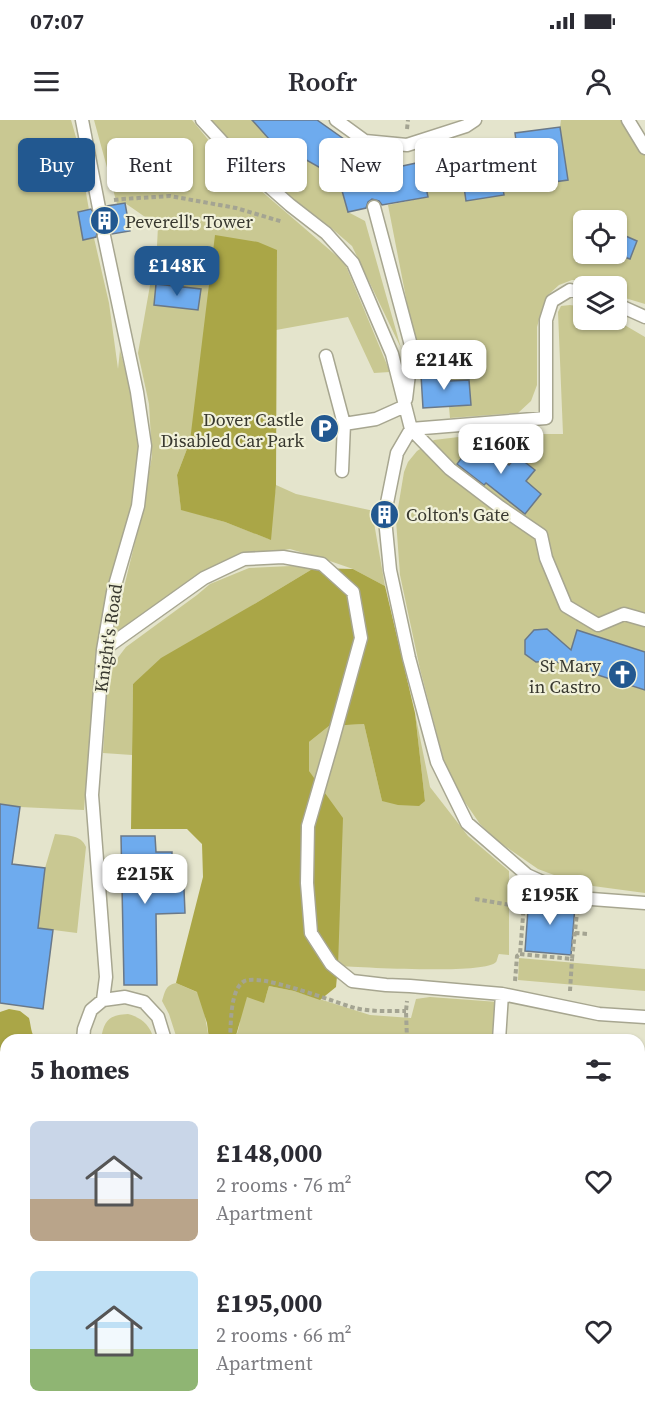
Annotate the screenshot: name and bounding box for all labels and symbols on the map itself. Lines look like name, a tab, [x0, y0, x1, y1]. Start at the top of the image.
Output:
building icon: Peverell's Tower	[88, 205, 120, 237]
place label: Peverell's Tower	[125, 209, 253, 234]
pin: £148K	[135, 246, 219, 297]
pin: £214K	[402, 340, 486, 391]
place label: Dover Castle Disabled Car Park	[161, 407, 304, 453]
parking icon: Dover Castle Disabled Car Park	[309, 413, 341, 445]
pin: £160K	[459, 424, 543, 475]
building icon: Colton's Gate	[369, 498, 401, 530]
place label: Colton's Gate	[406, 502, 509, 527]
street label: Knight's Road	[88, 582, 128, 694]
place label: St Mary in Castro	[529, 653, 602, 699]
church icon: St Mary in Castro	[606, 659, 638, 691]
pin: £215K	[103, 854, 187, 905]
pin: £195K	[508, 875, 592, 926]

